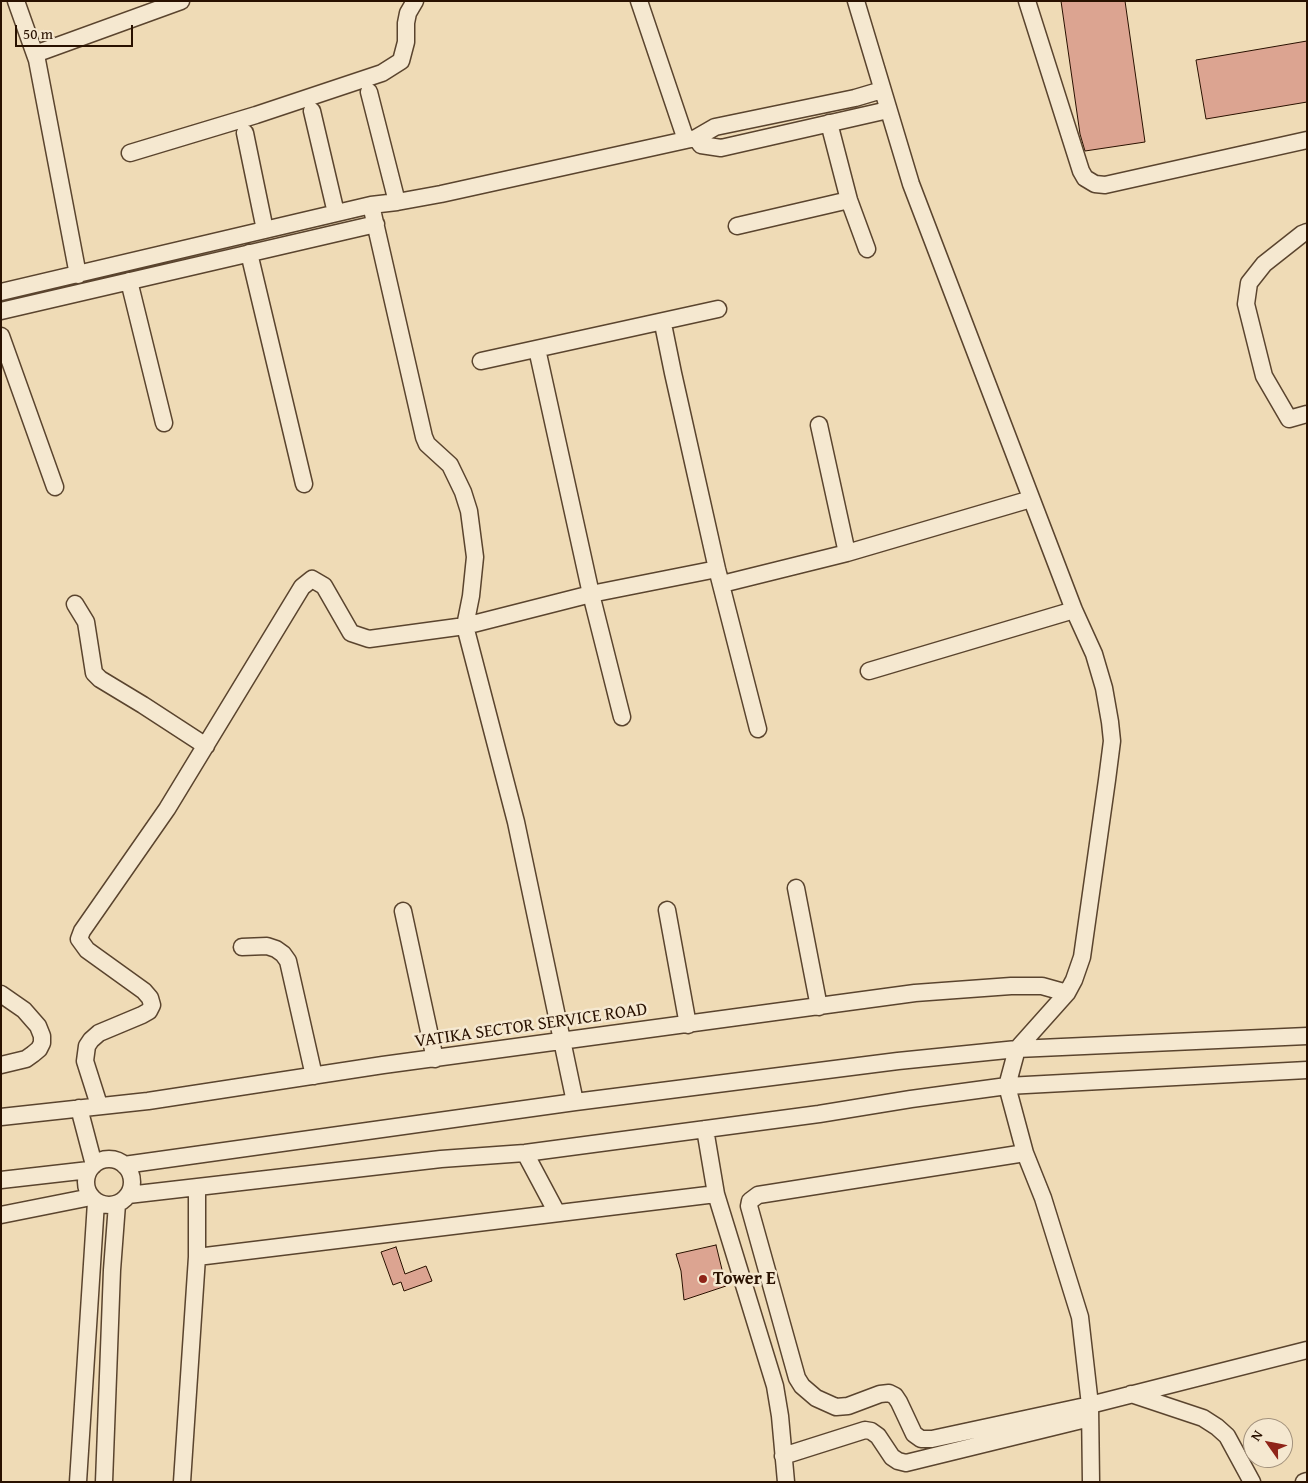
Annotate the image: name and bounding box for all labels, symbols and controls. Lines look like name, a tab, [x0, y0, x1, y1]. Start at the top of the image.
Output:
scale bar	[18, 15, 135, 47]
text: 50 m	[23, 23, 53, 44]
street label: VATIKA SECTOR SERVICE ROAD	[413, 999, 649, 1053]
place label: Tower E	[713, 1268, 776, 1290]
marker: Tower E	[697, 1273, 709, 1285]
north arrow	[1243, 1418, 1293, 1468]
text: N	[1245, 1426, 1267, 1445]

